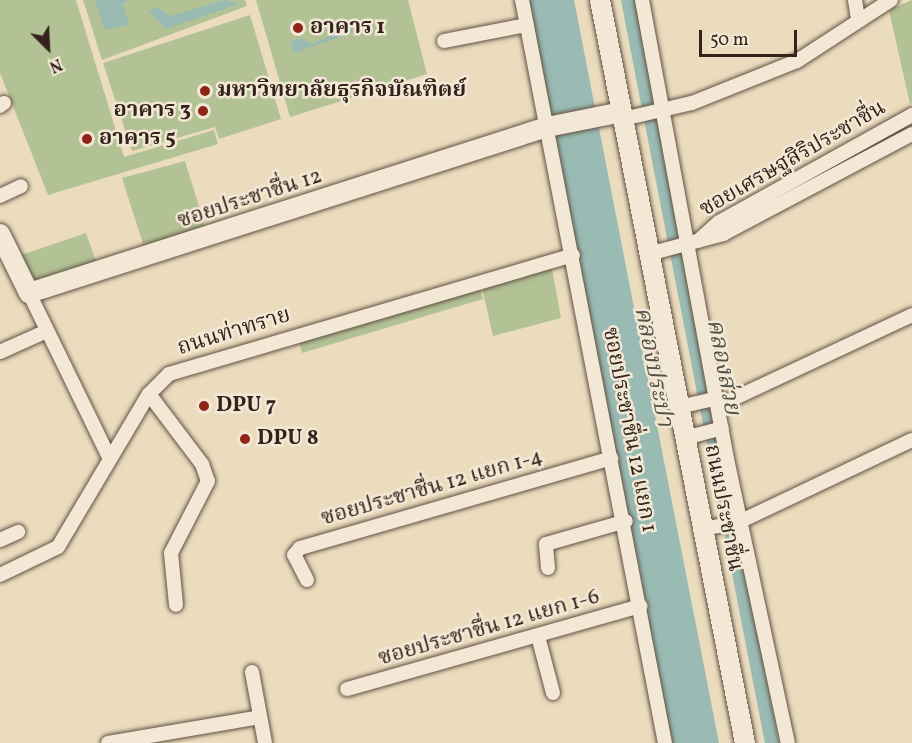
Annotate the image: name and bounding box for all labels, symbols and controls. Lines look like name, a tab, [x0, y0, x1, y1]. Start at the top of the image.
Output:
place label: อาคาร 1	[310, 15, 385, 41]
north arrow	[18, 18, 78, 78]
scale bar	[702, 18, 800, 56]
marker: อาคาร 1	[291, 21, 305, 35]
text: 50 m	[710, 28, 749, 53]
text: N	[46, 52, 65, 77]
place label: มหาวิทยาลัยธุรกิจบัณฑิตย์	[217, 78, 466, 104]
marker: มหาวิทยาลัยธุรกิจบัณฑิตย์	[198, 84, 212, 98]
street label: ซอยเศรษฐสิริประชาชื่น	[695, 95, 891, 223]
place label: อาคาร 3	[113, 98, 191, 124]
marker: อาคาร 3	[196, 104, 210, 118]
place label: อาคาร 5	[99, 126, 176, 152]
marker: อาคาร 5	[80, 132, 94, 146]
street label: ซอยประชาชื่น 12	[174, 163, 326, 235]
street label: ถนนท่าทราย	[174, 302, 294, 362]
water label: คลองประปา	[626, 305, 678, 429]
water label: คลองส่วย	[699, 317, 745, 417]
street label: ซอยประชาชื่น 12 แยก 1	[596, 325, 662, 535]
place label: DPU 7	[216, 393, 276, 419]
marker: DPU 7	[197, 399, 211, 413]
place label: DPU 8	[257, 426, 319, 452]
marker: DPU 8	[238, 432, 252, 446]
street label: ถนนประชาชื่น	[698, 442, 748, 574]
street label: ซอยประชาชื่น 12 แยก 1-4	[318, 444, 546, 532]
street label: ซอยประชาชื่น 12 แยก 1-6	[375, 584, 603, 672]

